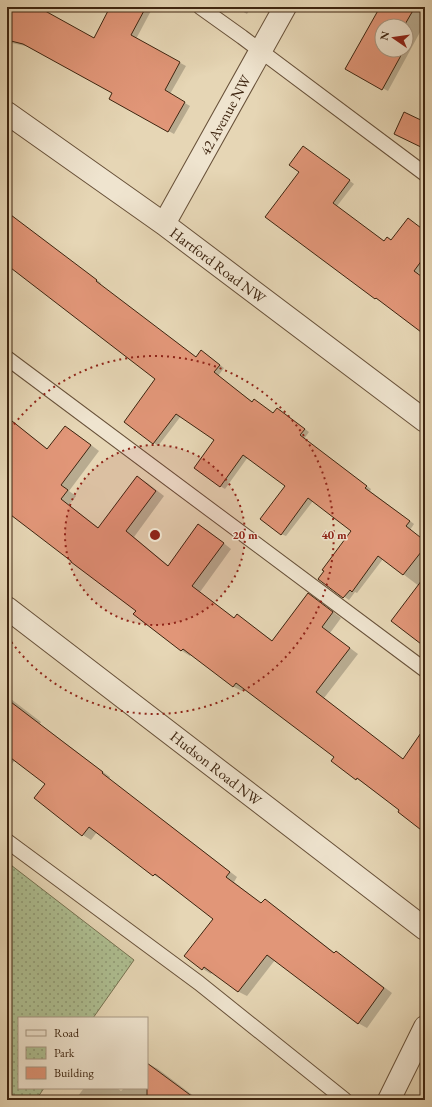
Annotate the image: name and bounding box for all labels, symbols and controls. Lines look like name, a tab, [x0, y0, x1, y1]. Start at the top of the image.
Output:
north arrow	[374, 18, 414, 58]
text: N	[376, 30, 392, 42]
street label: 42 Avenue NW	[195, 71, 255, 159]
street label: Hartford Road NW	[166, 223, 270, 307]
text: 20 m	[232, 527, 258, 543]
text: 40 m	[321, 527, 347, 543]
centre of rings	[148, 528, 162, 542]
street label: Hudson Road NW	[166, 726, 266, 810]
legend	[18, 1017, 148, 1089]
text: Road	[54, 1025, 80, 1041]
text: Park	[54, 1045, 75, 1061]
text: Building	[54, 1065, 95, 1081]

